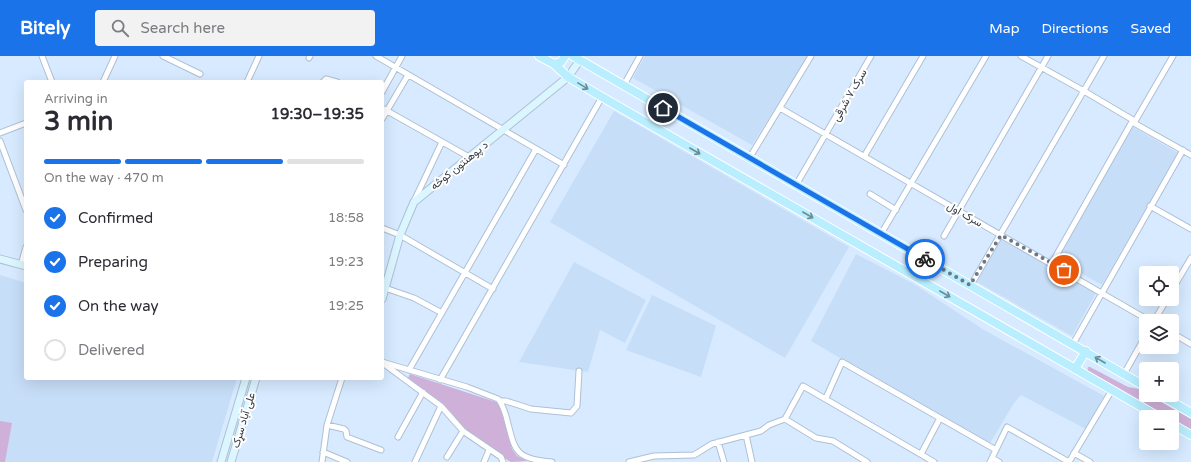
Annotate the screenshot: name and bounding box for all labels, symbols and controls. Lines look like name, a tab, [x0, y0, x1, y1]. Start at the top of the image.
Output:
search box	[95, 10, 375, 46]
text: Bitely	[20, 17, 71, 39]
icon: search	[109, 17, 131, 39]
text: Search here	[141, 19, 225, 37]
text: Map	[989, 20, 1020, 37]
text: Directions	[1042, 20, 1109, 37]
text: Saved	[1131, 20, 1171, 37]
street label: سرک ۷ شرقی	[829, 67, 870, 124]
one-way arrow	[577, 82, 589, 90]
text: Arriving in	[44, 91, 108, 107]
pin	[646, 91, 680, 125]
icon: home	[652, 97, 674, 119]
text: 19:30–19:35	[271, 105, 364, 123]
text: 3 min	[44, 106, 113, 137]
street label: د پوهنتون کوڅه	[428, 138, 491, 193]
one-way arrow	[689, 147, 701, 155]
text: On the way · 470 m	[44, 170, 164, 186]
street label: سرک‌ اول	[945, 199, 985, 230]
icon: check	[44, 207, 66, 229]
text: Confirmed	[78, 209, 153, 227]
text: 18:58	[328, 210, 364, 226]
one-way arrow	[802, 212, 814, 220]
courier	[905, 239, 945, 279]
icon: bike	[914, 248, 936, 270]
icon: check	[44, 251, 66, 273]
text: Preparing	[78, 253, 148, 271]
pin	[1047, 253, 1081, 287]
text: 19:23	[328, 254, 364, 270]
icon: bag	[1053, 259, 1075, 281]
map controls	[1139, 266, 1179, 450]
button: locate	[1139, 266, 1179, 306]
one-way arrow	[939, 291, 951, 299]
icon: check	[44, 295, 66, 317]
text: On the way	[78, 297, 158, 315]
text: 19:25	[328, 298, 364, 314]
button: layers	[1139, 314, 1179, 354]
text: Delivered	[78, 341, 145, 359]
one-way arrow	[1095, 356, 1106, 364]
button: +	[1139, 362, 1179, 402]
street label: علی آباد سړک	[229, 390, 259, 450]
button: −	[1139, 410, 1179, 450]

